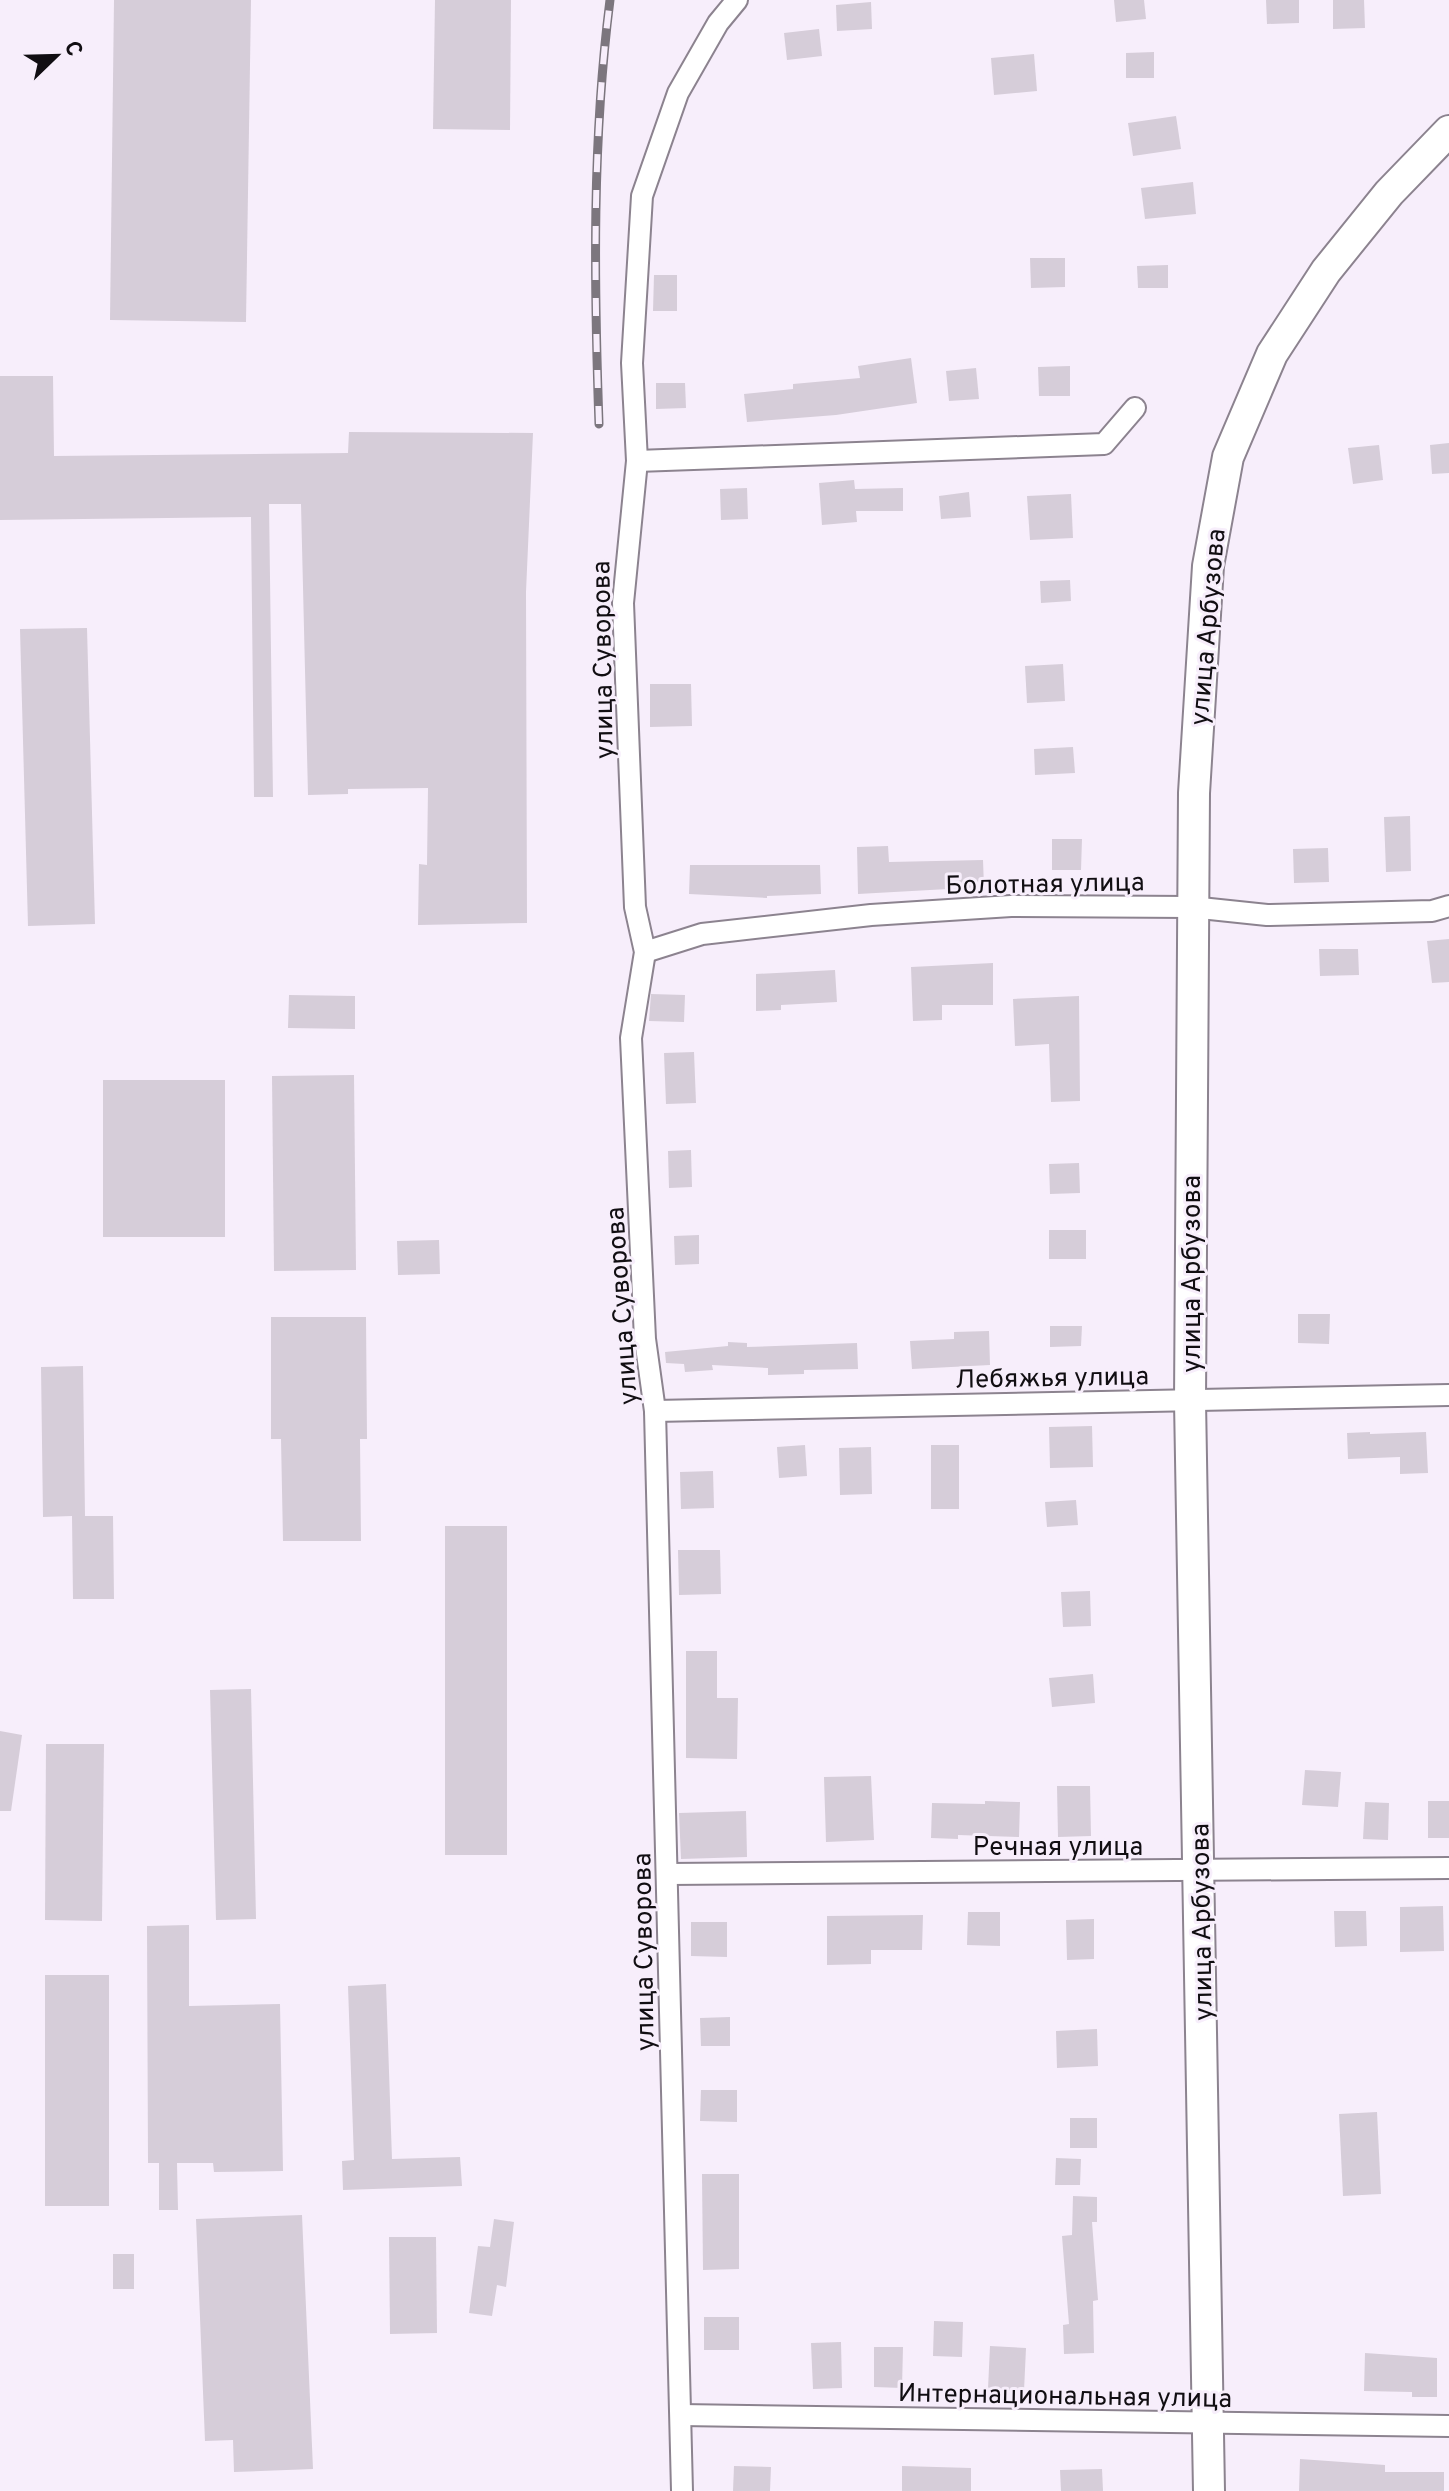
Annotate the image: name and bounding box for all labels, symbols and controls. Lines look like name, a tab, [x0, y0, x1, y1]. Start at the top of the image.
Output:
north arrow	[16, 16, 96, 96]
text: С	[57, 37, 87, 61]
street label: улица Арбузова	[1184, 527, 1235, 727]
street label: улица Суворова	[586, 560, 623, 759]
street label: Болотная улица	[945, 867, 1145, 904]
street label: улица Арбузова	[1177, 1175, 1210, 1373]
street label: улица Суворова	[600, 1206, 647, 1406]
street label: Лебяжья улица	[955, 1361, 1149, 1398]
street label: улица Арбузова	[1185, 1823, 1222, 2021]
street label: Речная улица	[973, 1832, 1143, 1865]
street label: улица Суворова	[627, 1852, 664, 2051]
street label: Интернациональная улица	[898, 2378, 1232, 2417]

